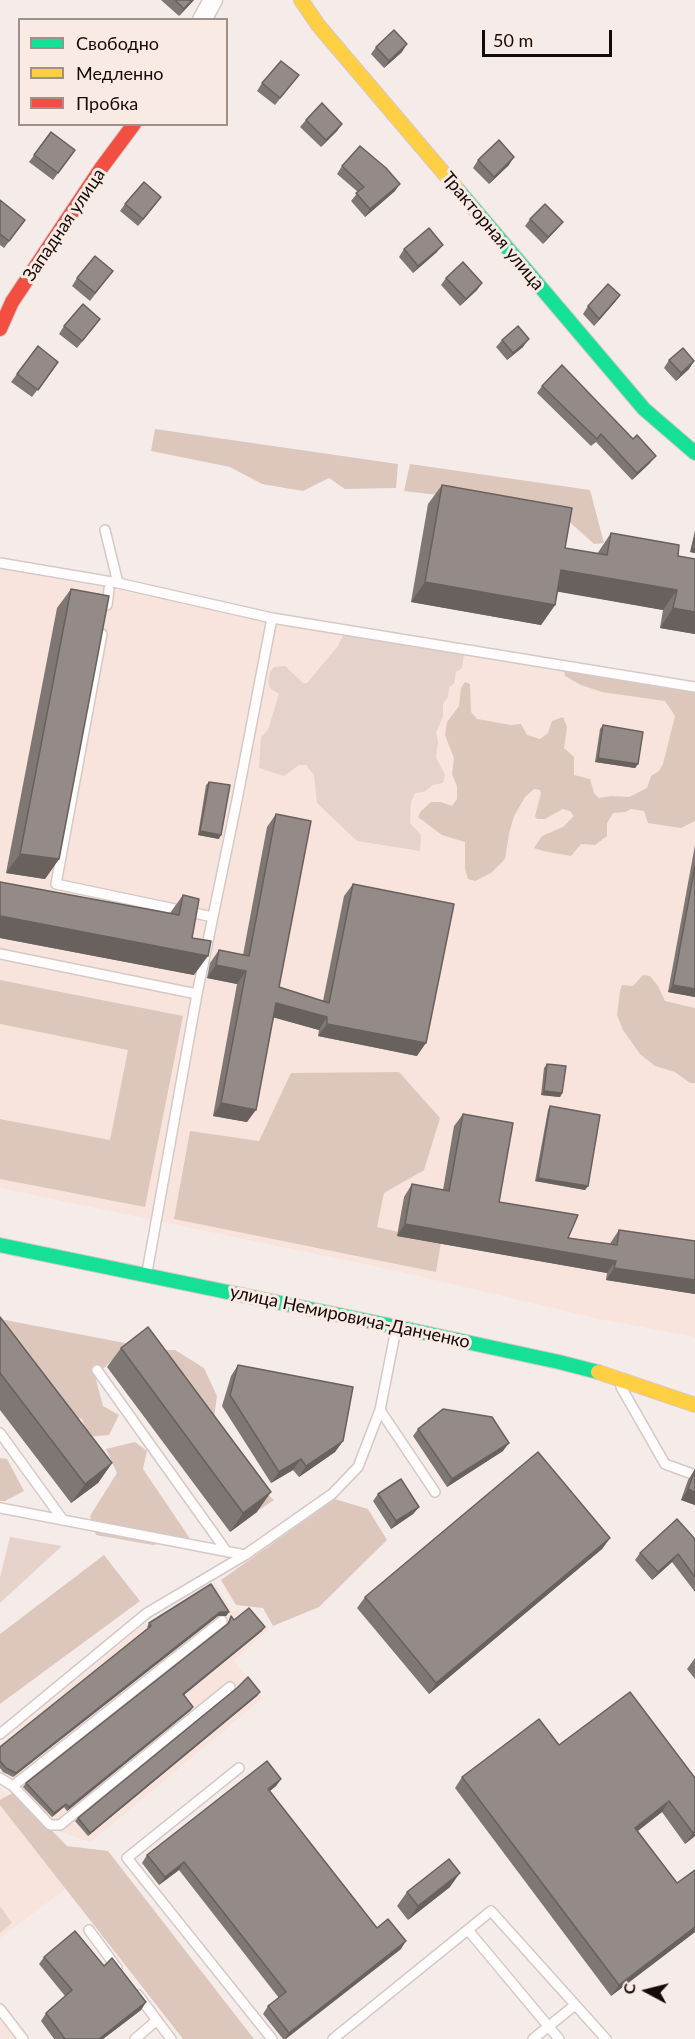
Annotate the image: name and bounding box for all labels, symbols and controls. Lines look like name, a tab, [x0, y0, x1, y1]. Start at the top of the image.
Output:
legend	[18, 18, 228, 126]
scale bar	[485, 18, 616, 56]
text: 50 m	[493, 29, 533, 51]
text: Свободно	[76, 32, 159, 54]
text: Медленно	[76, 62, 164, 84]
text: Пробка	[76, 92, 138, 114]
street label: Западная улица	[18, 165, 110, 285]
street label: Тракторная улица	[437, 167, 549, 295]
street label: улица Немировича-Данченко	[228, 1281, 472, 1353]
north arrow	[617, 1961, 677, 2021]
text: С	[619, 1982, 639, 1995]

